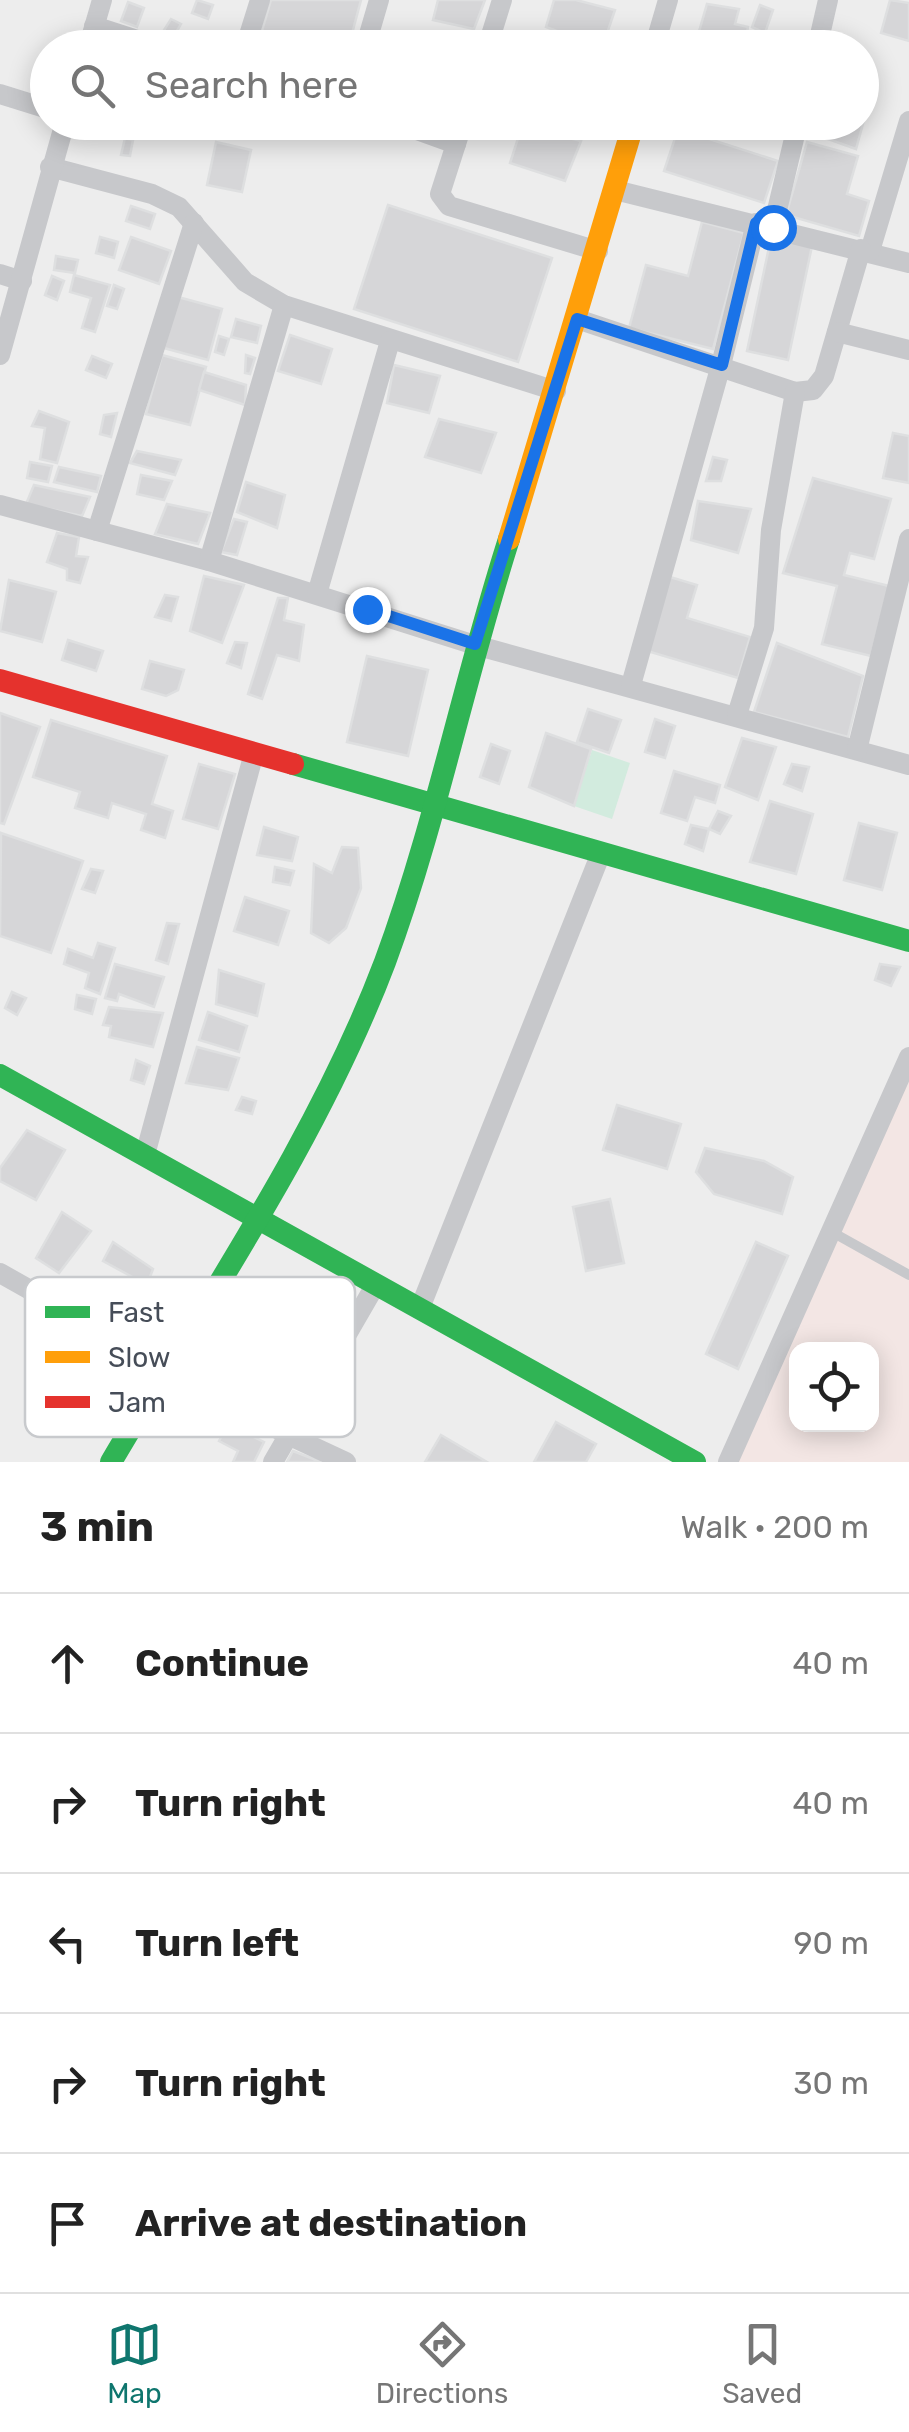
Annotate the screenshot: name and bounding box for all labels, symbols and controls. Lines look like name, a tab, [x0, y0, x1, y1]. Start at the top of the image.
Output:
search box	[30, 30, 879, 140]
icon: search	[65, 58, 120, 113]
text: Search here	[145, 62, 358, 108]
route start	[751, 205, 797, 251]
route end	[345, 587, 391, 633]
legend	[25, 1277, 355, 1437]
text: Fast	[108, 1296, 164, 1329]
text: Slow	[108, 1341, 170, 1374]
map controls	[789, 1342, 879, 1432]
button: locate	[789, 1342, 879, 1432]
text: Jam	[108, 1386, 166, 1419]
text: 3 min	[40, 1502, 154, 1552]
text: Walk · 200 m	[680, 1508, 869, 1546]
icon: ahead	[40, 1636, 95, 1691]
text: Continue	[135, 1640, 309, 1686]
text: 40 m	[793, 1644, 869, 1682]
icon: right	[40, 1776, 95, 1831]
text: Turn right	[135, 1780, 326, 1826]
text: 40 m	[793, 1784, 869, 1822]
icon: left	[40, 1916, 95, 1971]
text: Turn left	[135, 1920, 299, 1966]
text: 90 m	[793, 1924, 869, 1962]
icon: right	[40, 2056, 95, 2111]
text: Turn right	[135, 2060, 326, 2106]
text: 30 m	[793, 2064, 869, 2102]
icon: arrive	[40, 2196, 95, 2251]
text: Arrive at destination	[135, 2200, 527, 2246]
tab: Map	[107, 2317, 162, 2410]
tab: Directions	[376, 2317, 508, 2410]
tab: Saved	[722, 2317, 802, 2410]

